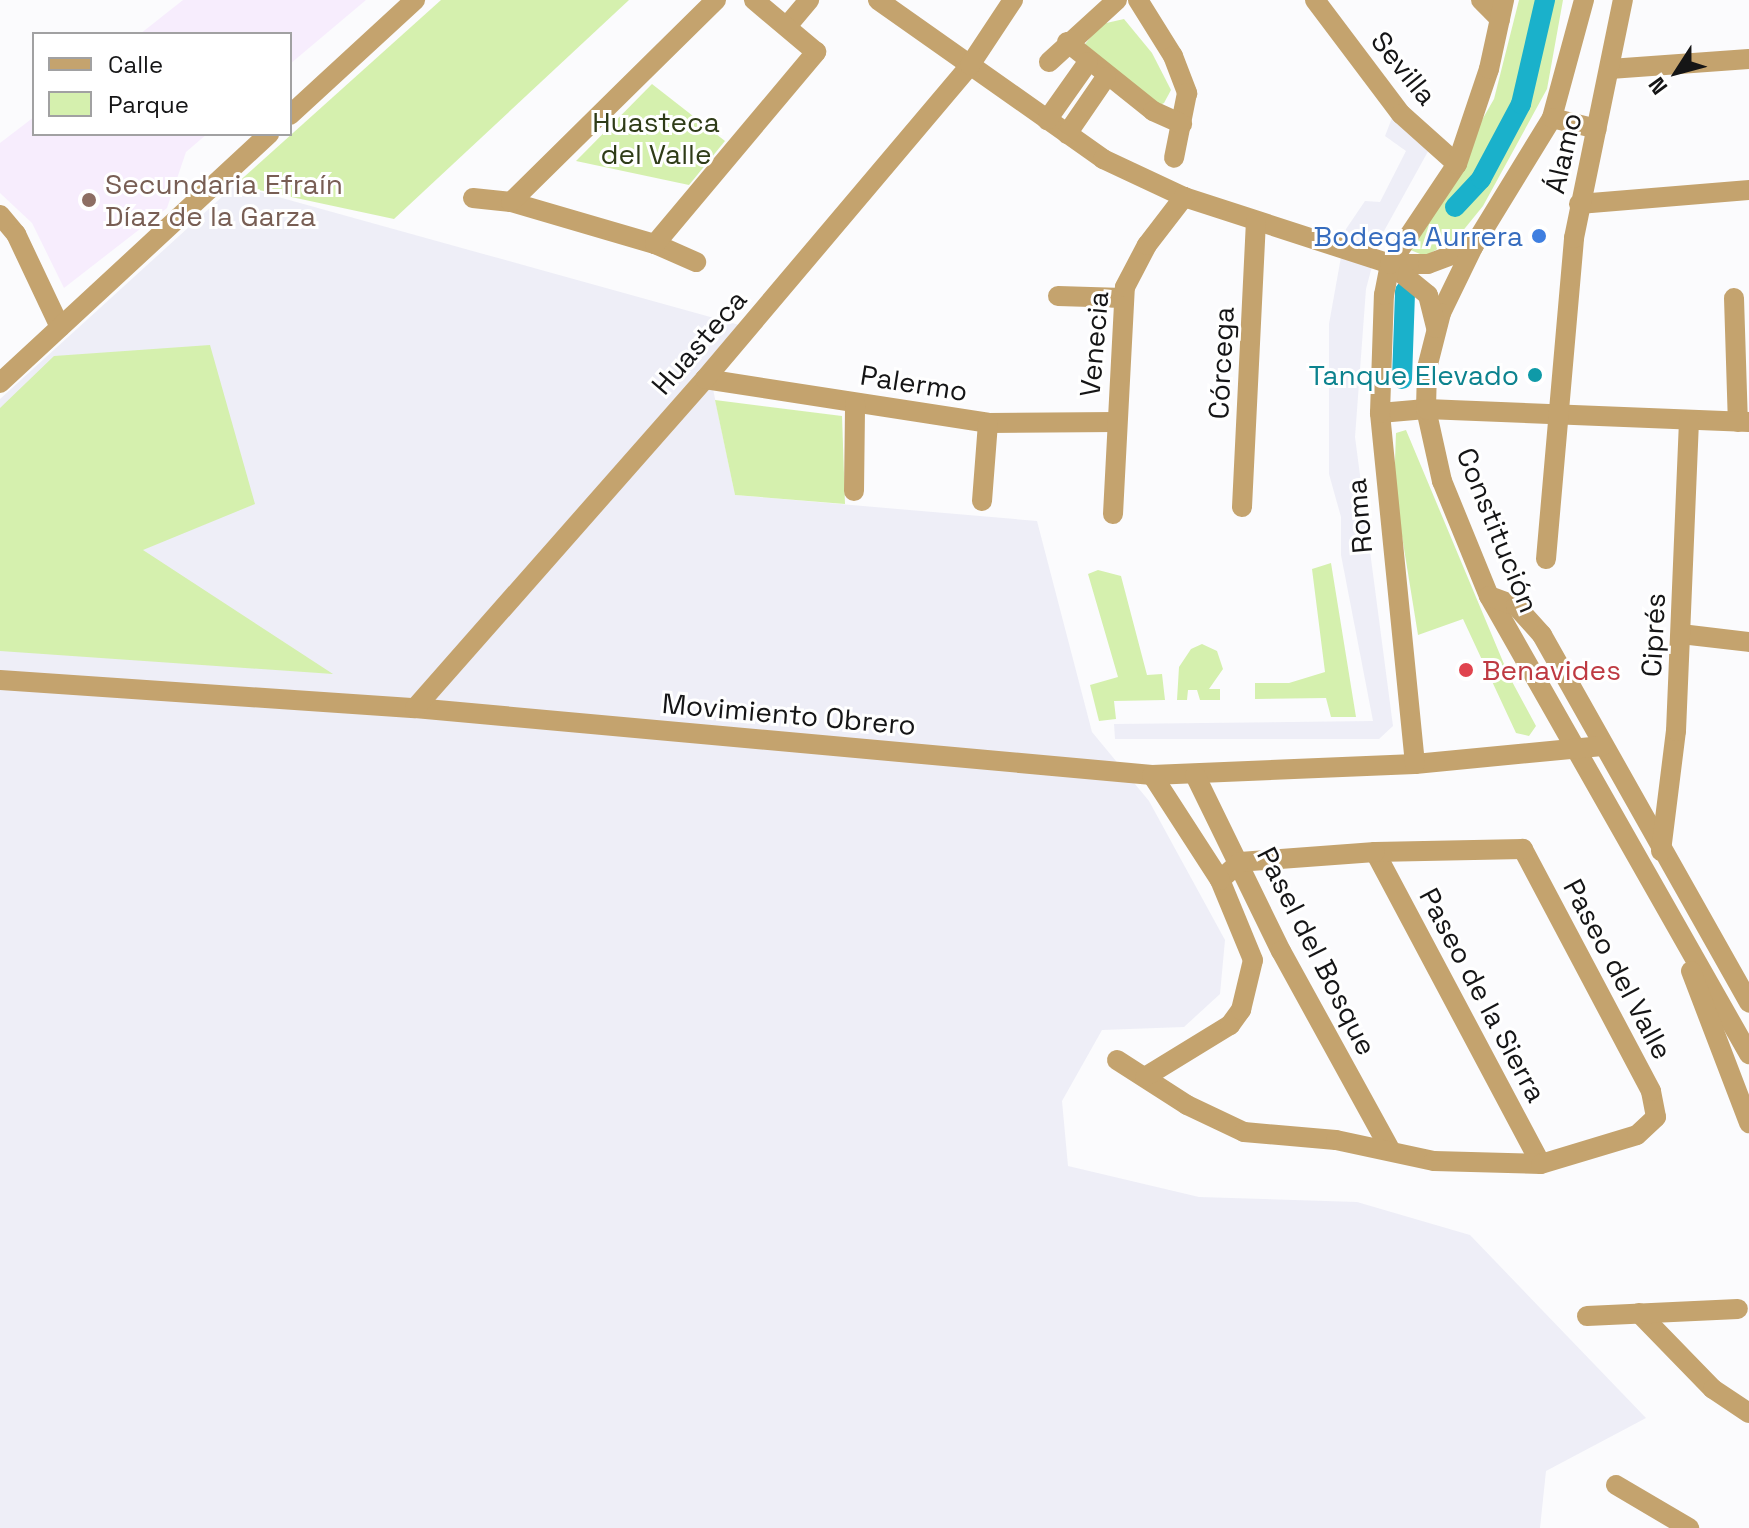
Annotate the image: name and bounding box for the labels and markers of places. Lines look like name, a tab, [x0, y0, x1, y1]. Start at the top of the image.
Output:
place label: Secundaria Efraín Díaz de la Garza	[105, 167, 343, 233]
marker: Secundaria Efraín Díaz de la Garza	[80, 191, 98, 209]
place label: Bodega Aurrera	[1313, 219, 1523, 253]
marker: Bodega Aurrera	[1530, 227, 1548, 245]
place label: Tanque Elevado	[1308, 358, 1519, 392]
marker: Tanque Elevado	[1526, 366, 1544, 384]
place label: Benavides	[1482, 653, 1621, 687]
marker: Benavides	[1457, 661, 1475, 679]

